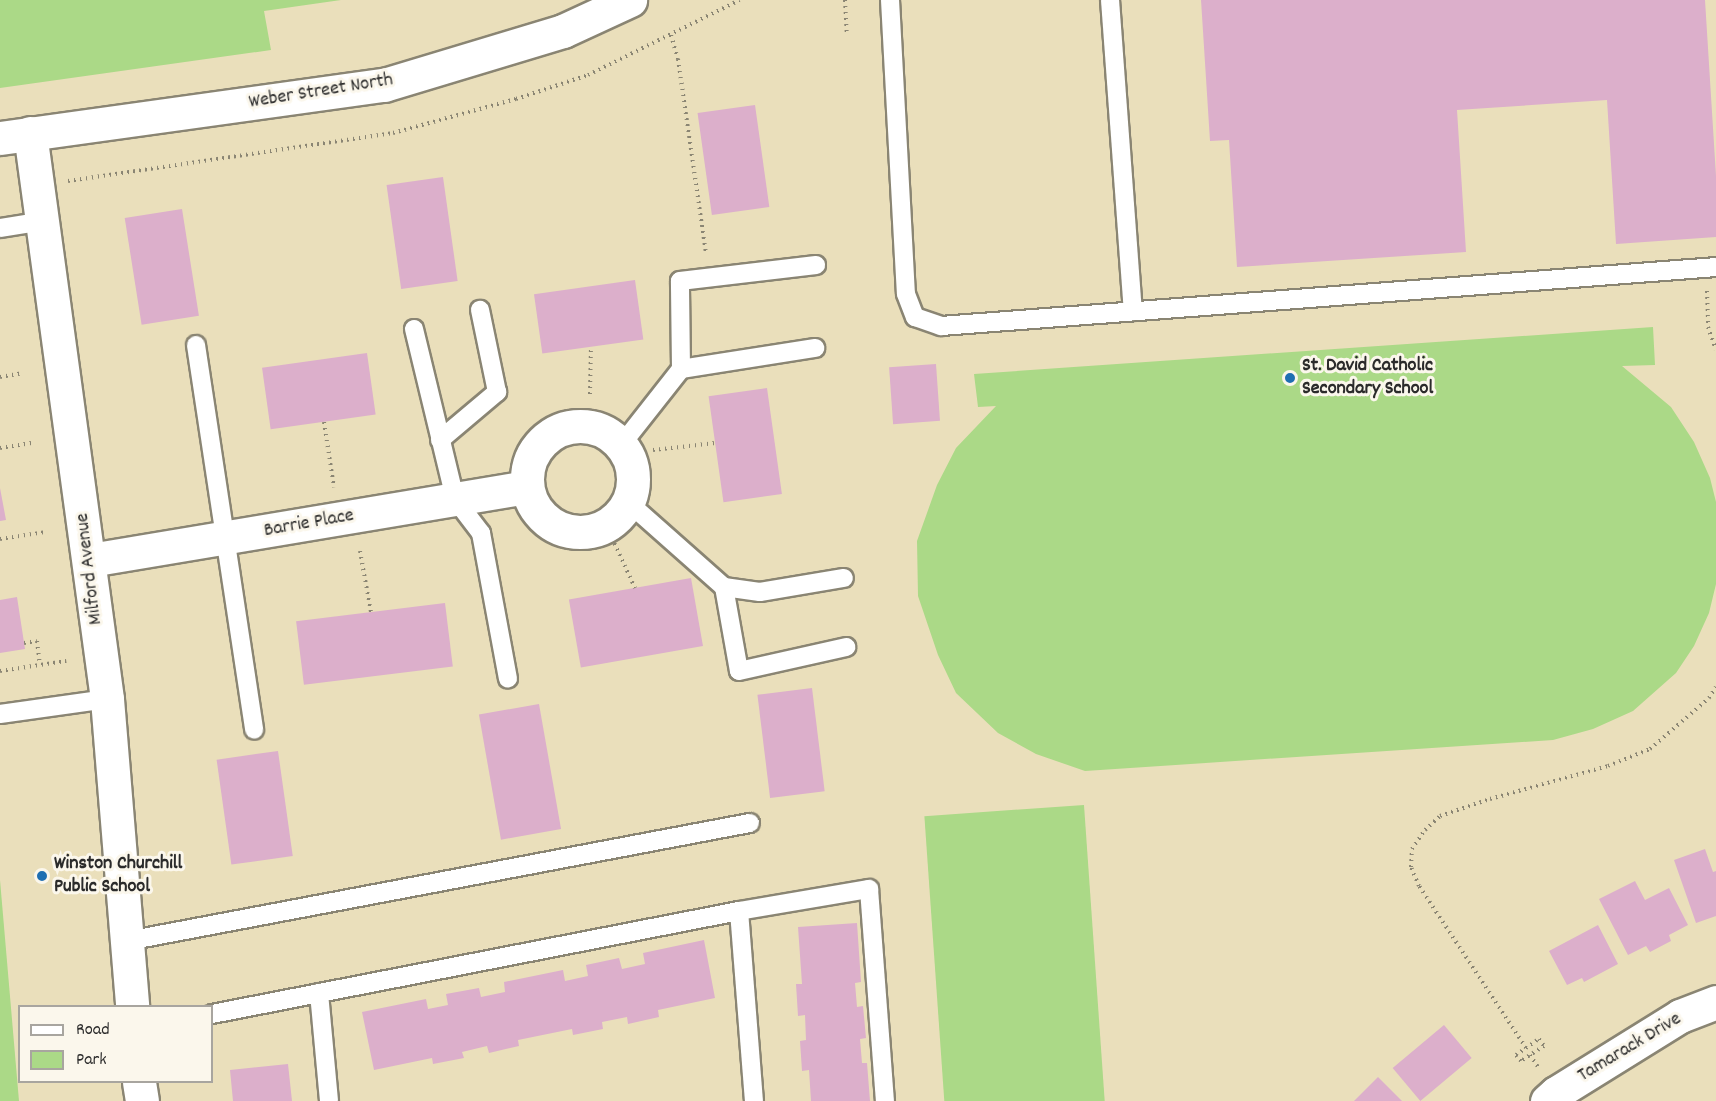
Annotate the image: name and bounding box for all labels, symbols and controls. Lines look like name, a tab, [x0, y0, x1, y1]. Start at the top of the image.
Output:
street label: Weber Street North	[247, 69, 395, 115]
place label: St. David Catholic Secondary School	[1302, 354, 1433, 401]
marker: St. David Catholic Secondary School	[1283, 371, 1297, 385]
street label: Barrie Place	[262, 504, 356, 544]
street label: Milford Avenue	[71, 512, 109, 626]
place label: Winston Churchill Public School	[54, 852, 182, 899]
marker: Winston Churchill Public School	[35, 869, 49, 883]
legend	[18, 1005, 213, 1083]
street label: Tamarack Drive	[1574, 1008, 1686, 1088]
text: Road	[76, 1018, 110, 1043]
text: Park	[76, 1048, 107, 1073]

